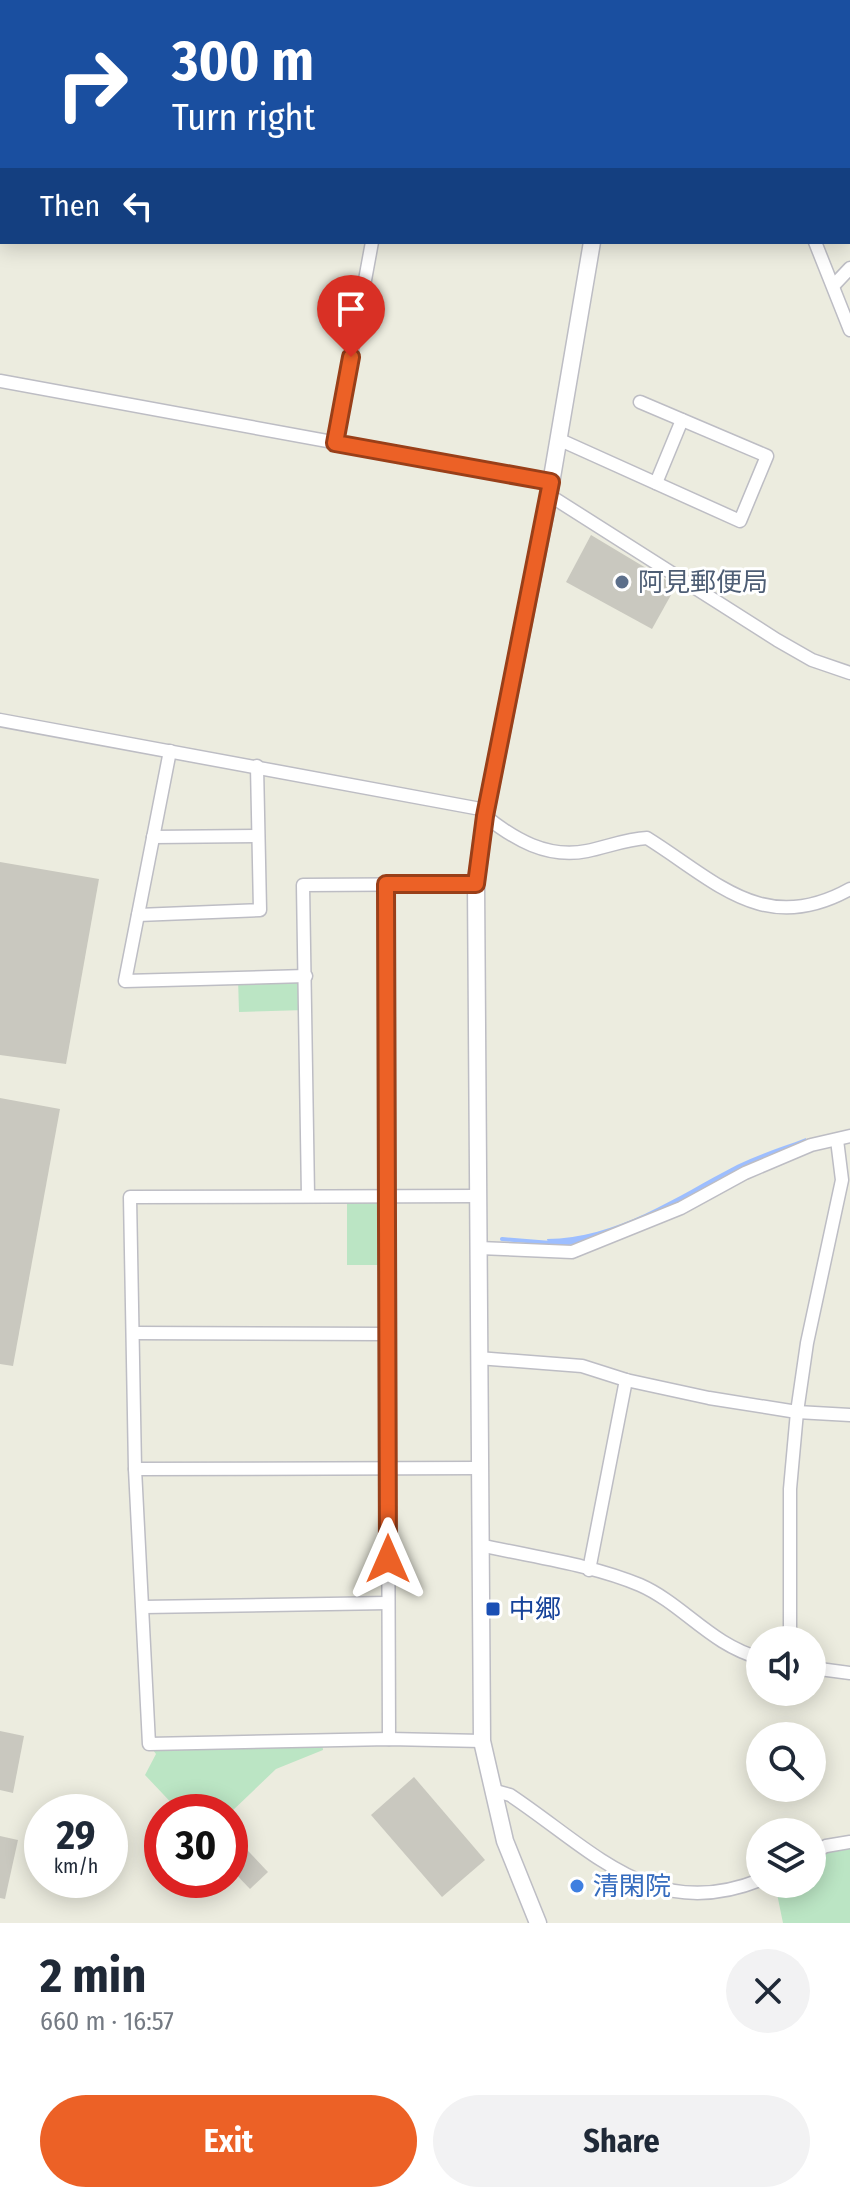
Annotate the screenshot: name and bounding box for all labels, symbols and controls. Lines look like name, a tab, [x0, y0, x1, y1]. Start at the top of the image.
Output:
text: 300 m	[172, 28, 314, 95]
icon: right	[40, 32, 144, 136]
text: Turn right	[172, 96, 315, 140]
icon: left	[116, 184, 160, 228]
text: Then	[40, 188, 100, 224]
pin	[317, 275, 385, 357]
icon: arrive	[329, 287, 373, 331]
place label: 阿見郵便局	[638, 567, 768, 598]
marker: 阿見郵便局	[613, 573, 631, 591]
position arrow	[346, 1517, 430, 1601]
place label: 中郷	[509, 1594, 561, 1625]
marker: 中郷	[484, 1600, 502, 1618]
map controls	[746, 1626, 826, 1898]
button: sound	[746, 1626, 826, 1706]
button: search	[746, 1722, 826, 1802]
speed limit sign: 30	[144, 1794, 248, 1898]
text: 29	[56, 1812, 95, 1860]
button: layers	[746, 1818, 826, 1898]
text: km/h	[54, 1854, 98, 1878]
place label: 清閑院	[593, 1871, 671, 1902]
marker: 清閑院	[568, 1877, 586, 1895]
text: 2 min	[40, 1947, 146, 2005]
button: close	[726, 1949, 810, 2033]
text: 660 m · 16:57	[40, 2006, 174, 2037]
button: Exit	[40, 2095, 417, 2187]
button: Share	[433, 2095, 810, 2187]

